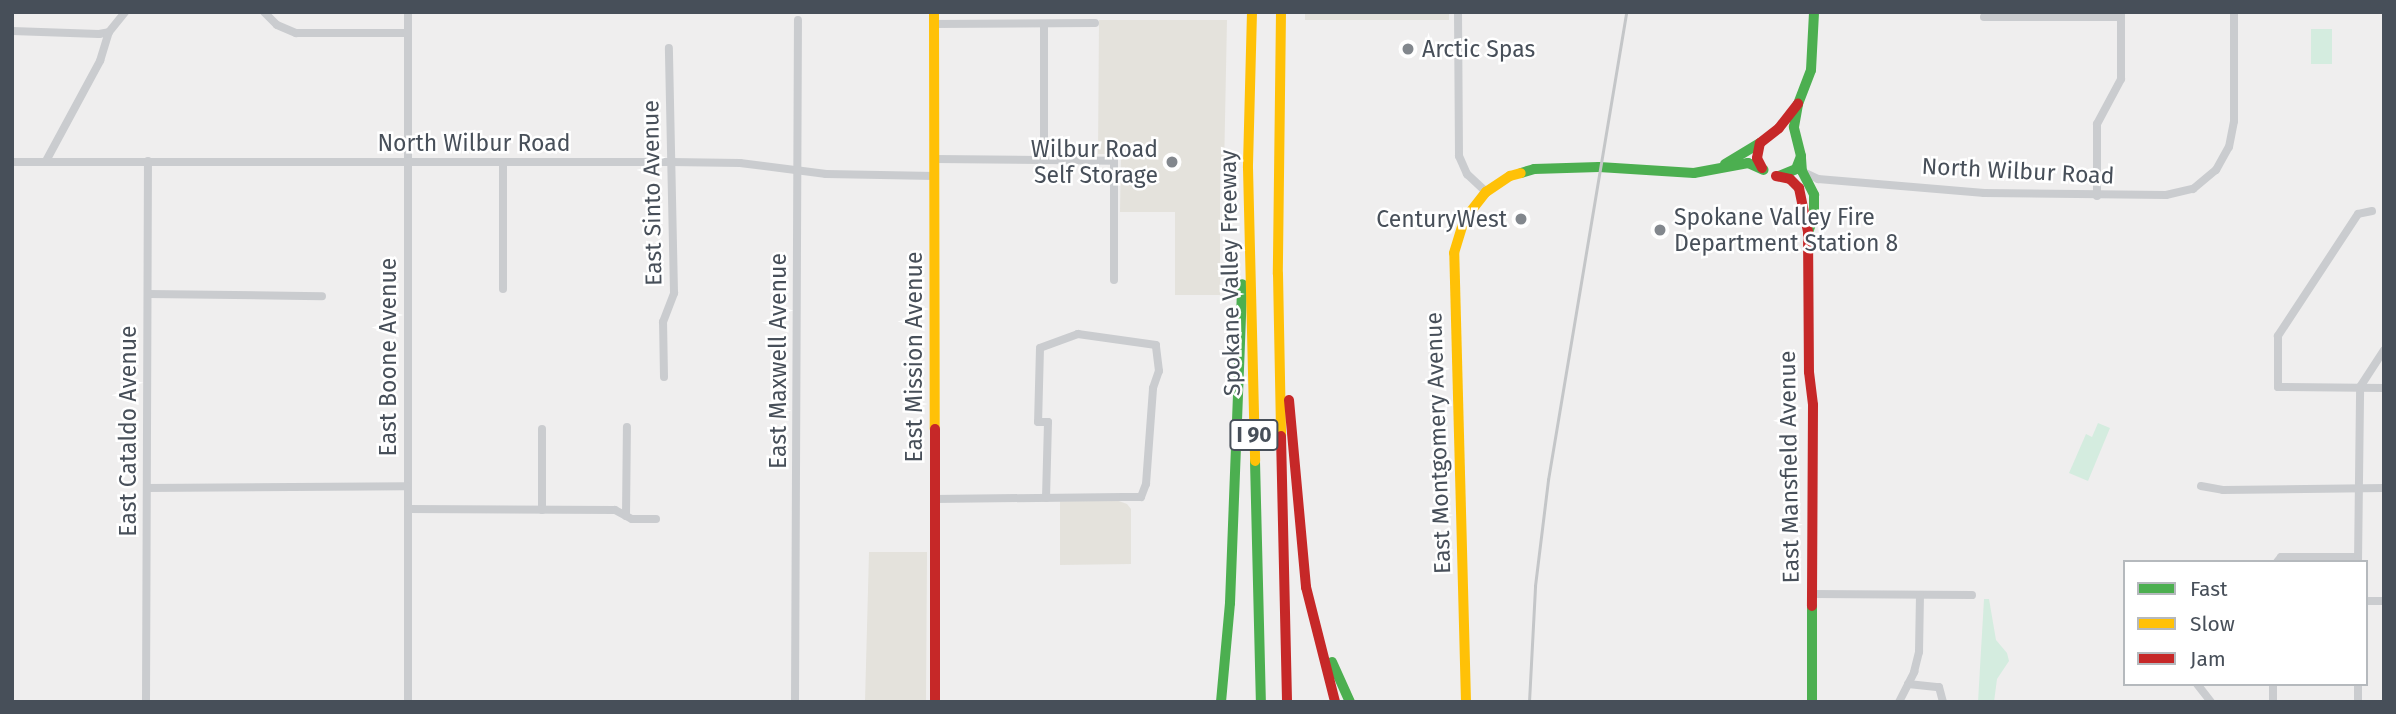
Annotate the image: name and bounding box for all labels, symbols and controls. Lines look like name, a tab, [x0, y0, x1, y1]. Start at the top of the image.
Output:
place label: Arctic Spas	[1422, 35, 1535, 63]
marker: Arctic Spas	[1400, 41, 1416, 57]
street label: East Sinto Avenue	[637, 100, 667, 286]
street label: North Wilbur Road	[377, 129, 571, 157]
place label: Wilbur Road Self Storage	[1031, 135, 1158, 189]
street label: Spokane Valley Freeway	[1214, 150, 1246, 396]
street label: North Wilbur Road	[1921, 152, 2115, 190]
marker: Wilbur Road Self Storage	[1164, 154, 1180, 170]
place label: Spokane Valley Fire Department Station 8	[1674, 203, 1898, 257]
place label: CenturyWest	[1376, 205, 1507, 233]
marker: CenturyWest	[1513, 211, 1529, 227]
marker: Spokane Valley Fire Department Station 8	[1652, 222, 1668, 238]
street label: East Mission Avenue	[900, 252, 928, 462]
street label: East Maxwell Avenue	[764, 253, 792, 469]
street label: East Boone Avenue	[374, 258, 402, 456]
street label: East Montgomery Avenue	[1420, 312, 1456, 574]
street label: East Cataldo Avenue	[114, 325, 142, 537]
street label: East Mansfield Avenue	[1773, 350, 1805, 584]
road number: I 90	[1228, 418, 1280, 452]
legend	[2123, 560, 2368, 686]
text: Fast	[2190, 576, 2228, 602]
text: Slow	[2190, 611, 2235, 637]
text: Jam	[2190, 646, 2226, 672]

